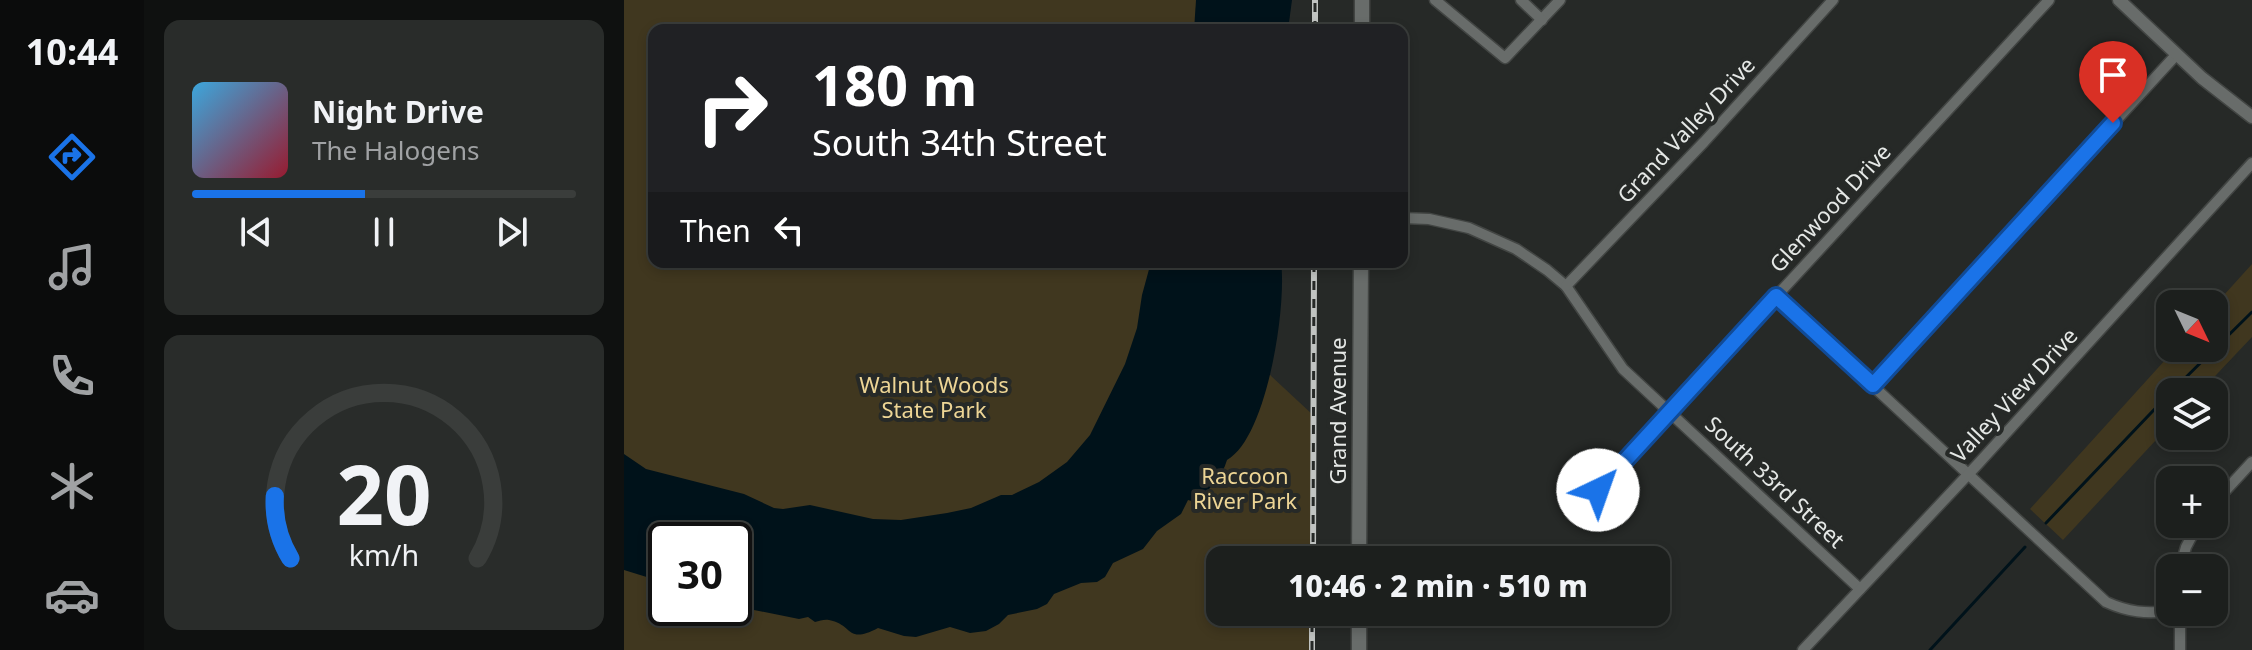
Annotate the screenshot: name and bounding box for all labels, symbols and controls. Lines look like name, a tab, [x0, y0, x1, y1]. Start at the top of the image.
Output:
text: 10:44	[26, 27, 118, 76]
pin	[2079, 41, 2147, 123]
text: 180 m	[812, 46, 977, 122]
street label: Grand Valley Drive	[1610, 50, 1761, 209]
icon: arrive	[2091, 53, 2135, 97]
icon: right	[680, 56, 784, 160]
text: Night Drive	[312, 91, 484, 132]
text: South 34th Street	[812, 118, 1107, 167]
icon: directions	[44, 129, 100, 185]
text: The Halogens	[312, 132, 479, 168]
street label: Glenwood Drive	[1762, 137, 1897, 278]
icon: left	[767, 208, 811, 252]
icon: previous	[234, 210, 278, 254]
icon: pause	[362, 210, 406, 254]
icon: next	[490, 210, 534, 254]
text: Then	[680, 210, 751, 251]
icon: music	[44, 239, 100, 295]
north arrow	[2156, 290, 2228, 362]
map controls	[2156, 290, 2228, 626]
street label: Valley View Drive	[1943, 321, 2083, 468]
street label: Grand Avenue	[1322, 337, 1352, 485]
icon: phone	[44, 348, 100, 404]
park label: Walnut Woods State Park	[859, 369, 1009, 424]
button: layers	[2156, 378, 2228, 450]
street label: South 33rd Street	[1699, 409, 1852, 554]
text: 20	[336, 435, 432, 548]
position arrow	[1556, 448, 1640, 532]
icon: climate	[44, 458, 100, 514]
park label: Raccoon River Park	[1193, 460, 1297, 515]
button: +	[2156, 466, 2228, 538]
speed limit sign: 30	[648, 522, 752, 626]
text: km/h	[349, 535, 419, 574]
button: −	[2156, 554, 2228, 626]
text: 10:46 · 2 min · 510 m	[1288, 565, 1588, 606]
icon: car	[44, 567, 100, 623]

